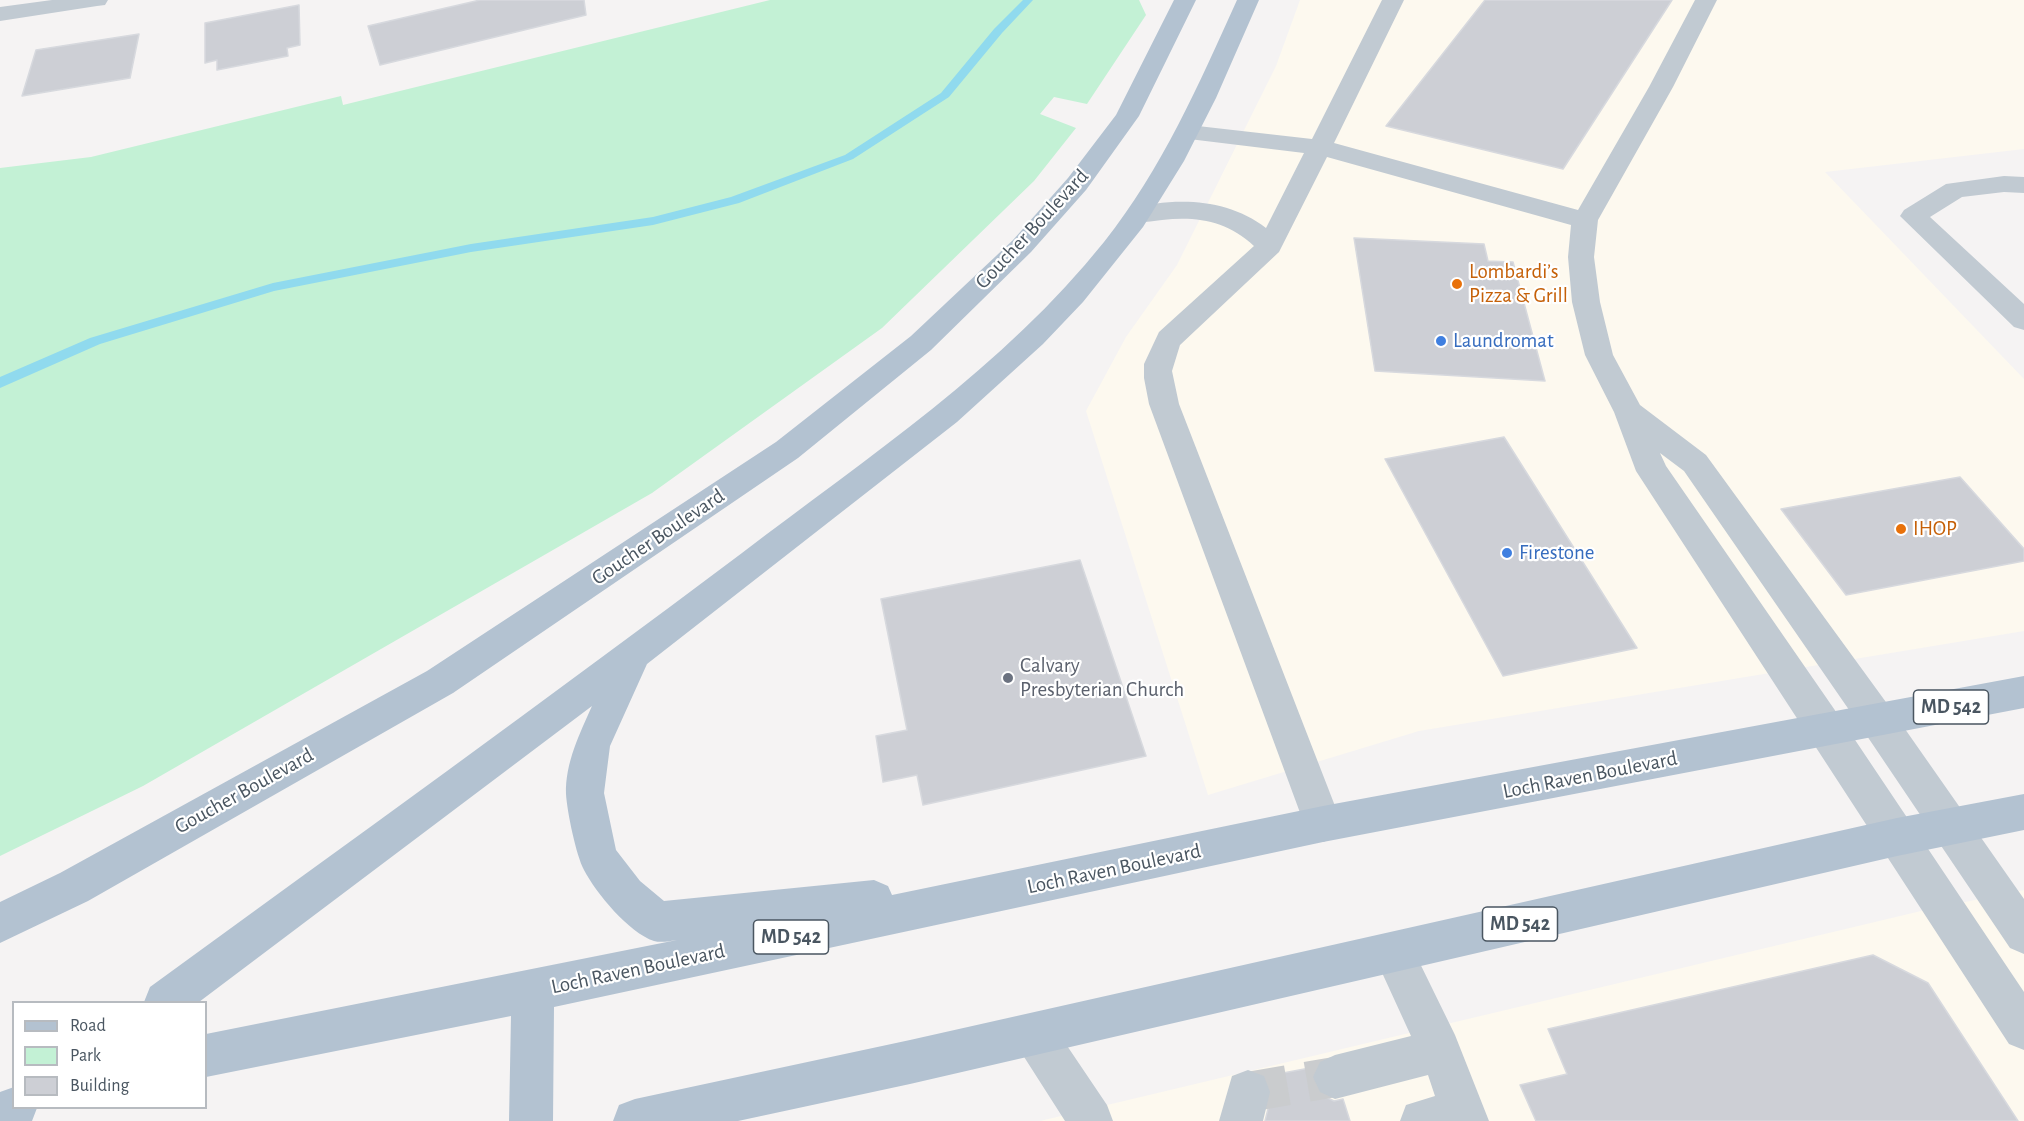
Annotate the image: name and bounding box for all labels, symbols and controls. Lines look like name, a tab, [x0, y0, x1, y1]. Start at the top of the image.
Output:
street label: Goucher Boulevard	[970, 164, 1094, 294]
place label: Lombardi’s Pizza & Grill	[1469, 259, 1568, 309]
marker: Lombardi’s Pizza & Grill	[1450, 277, 1464, 291]
place label: Laundromat	[1453, 328, 1554, 354]
marker: Laundromat	[1434, 334, 1448, 348]
street label: Goucher Boulevard	[587, 483, 729, 591]
place label: IHOP	[1913, 516, 1957, 542]
marker: IHOP	[1894, 522, 1908, 536]
place label: Firestone	[1519, 540, 1594, 566]
marker: Firestone	[1500, 546, 1514, 560]
place label: Calvary Presbyterian Church	[1020, 653, 1184, 703]
marker: Calvary Presbyterian Church	[1001, 671, 1015, 685]
road number: MD 542	[1914, 690, 1988, 724]
street label: Goucher Boulevard	[170, 742, 318, 840]
street label: Loch Raven Boulevard	[1501, 746, 1679, 804]
street label: Loch Raven Boulevard	[1025, 838, 1203, 900]
road number: MD 542	[1482, 907, 1558, 941]
road number: MD 542	[754, 920, 828, 954]
street label: Loch Raven Boulevard	[549, 938, 727, 1000]
legend	[12, 1001, 207, 1109]
text: Road	[70, 1017, 106, 1035]
text: Park	[70, 1047, 101, 1065]
text: Building	[70, 1077, 129, 1095]

